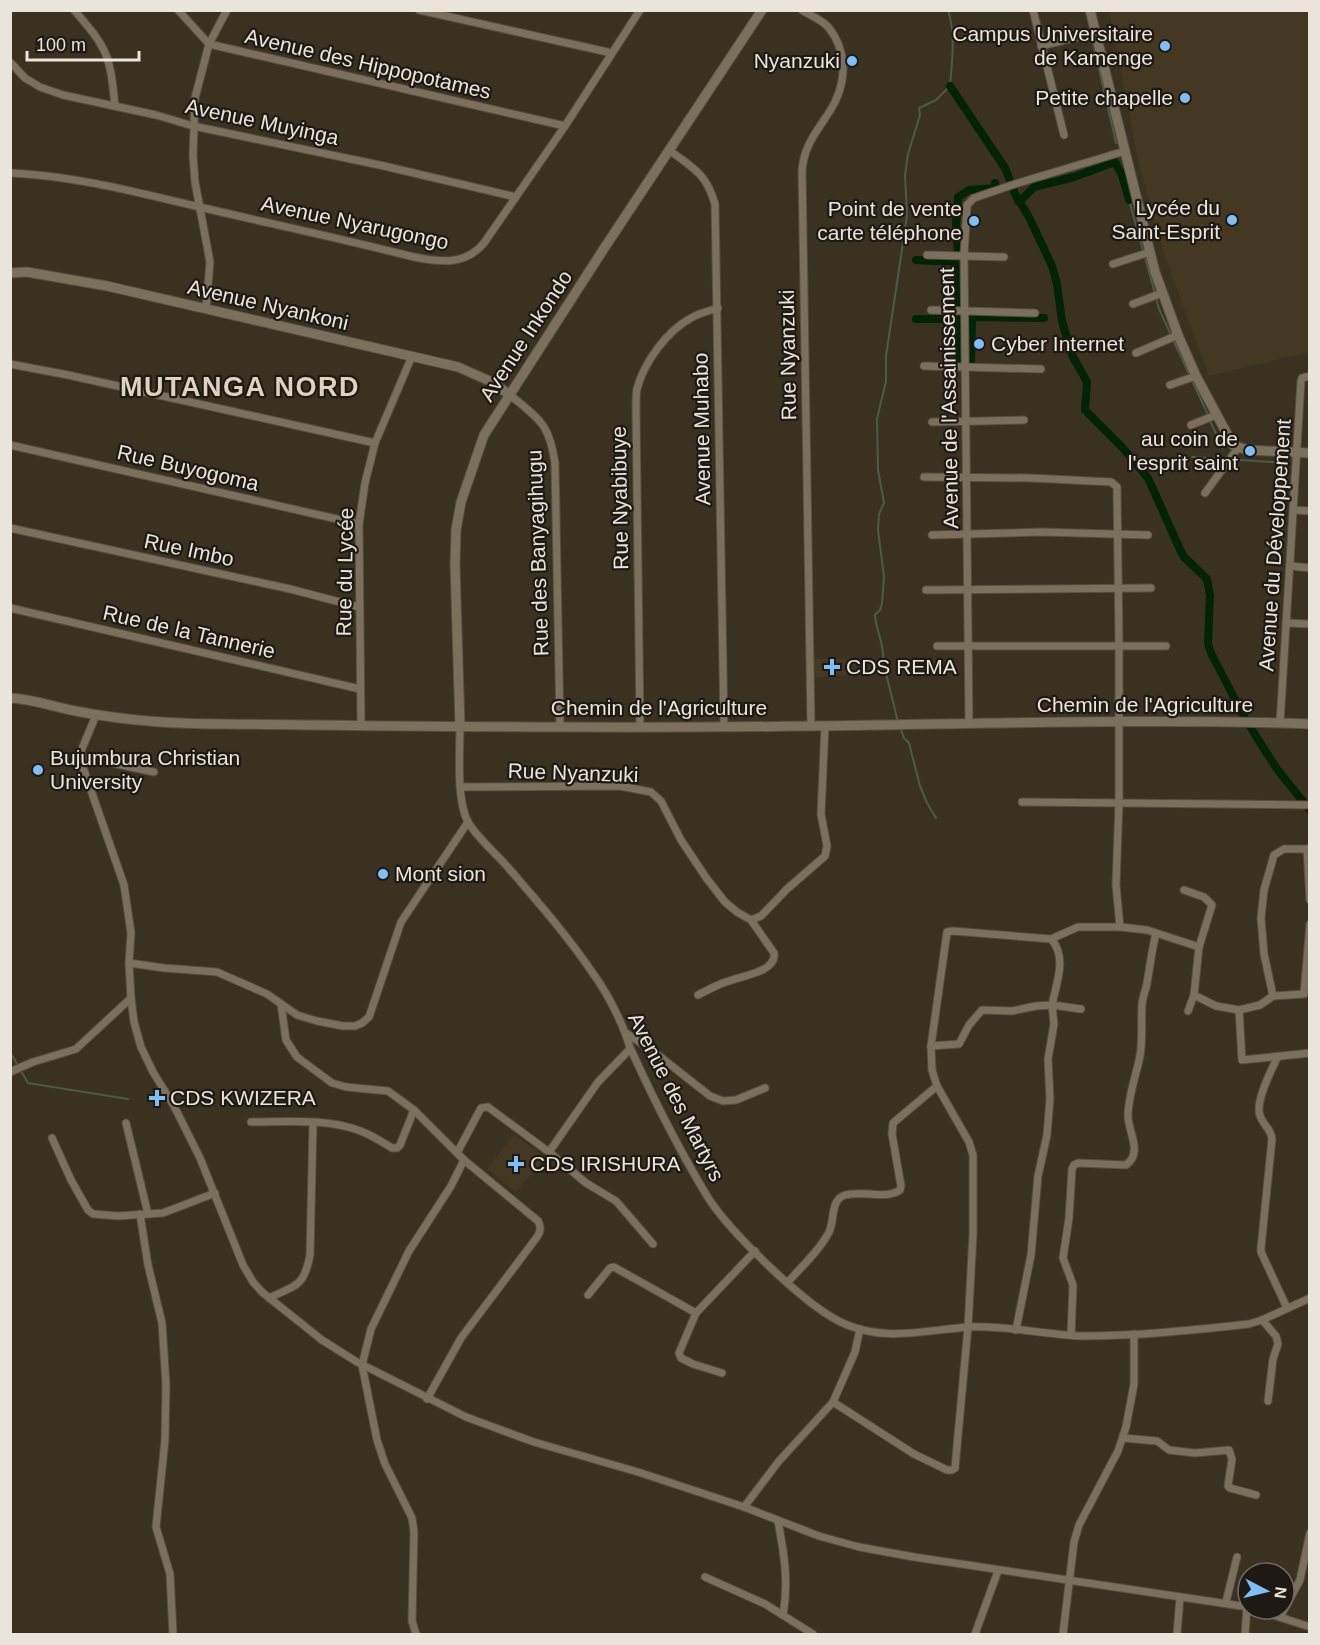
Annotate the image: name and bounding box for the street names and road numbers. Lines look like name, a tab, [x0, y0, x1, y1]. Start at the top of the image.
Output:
street label: Avenue des Hippopotames	[243, 24, 493, 103]
street label: Avenue Muyinga	[183, 94, 341, 149]
street label: Avenue Nyarugongo	[259, 191, 451, 254]
street label: Avenue Inkondo	[475, 266, 576, 405]
street label: Avenue de l'Assainissement	[935, 267, 962, 529]
street label: Avenue Nyankoni	[186, 275, 351, 334]
street label: Rue Nyanzuki	[775, 289, 800, 421]
street label: Avenue Muhabo	[689, 353, 714, 505]
street label: Avenue du Développement	[1254, 418, 1295, 672]
street label: Rue Nyabibuye	[607, 426, 632, 570]
street label: Rue Buyogoma	[115, 440, 262, 495]
street label: Rue des Banyagihugu	[522, 449, 553, 657]
street label: Rue du Lycée	[332, 507, 357, 637]
street label: Rue Imbo	[142, 529, 236, 570]
street label: Rue de la Tannerie	[101, 601, 277, 663]
street label: Chemin de l'Agriculture	[1037, 693, 1253, 716]
street label: Chemin de l'Agriculture	[551, 696, 767, 719]
street label: Rue Nyanzuki	[507, 759, 639, 786]
street label: Avenue des Martyrs	[624, 1009, 729, 1185]

